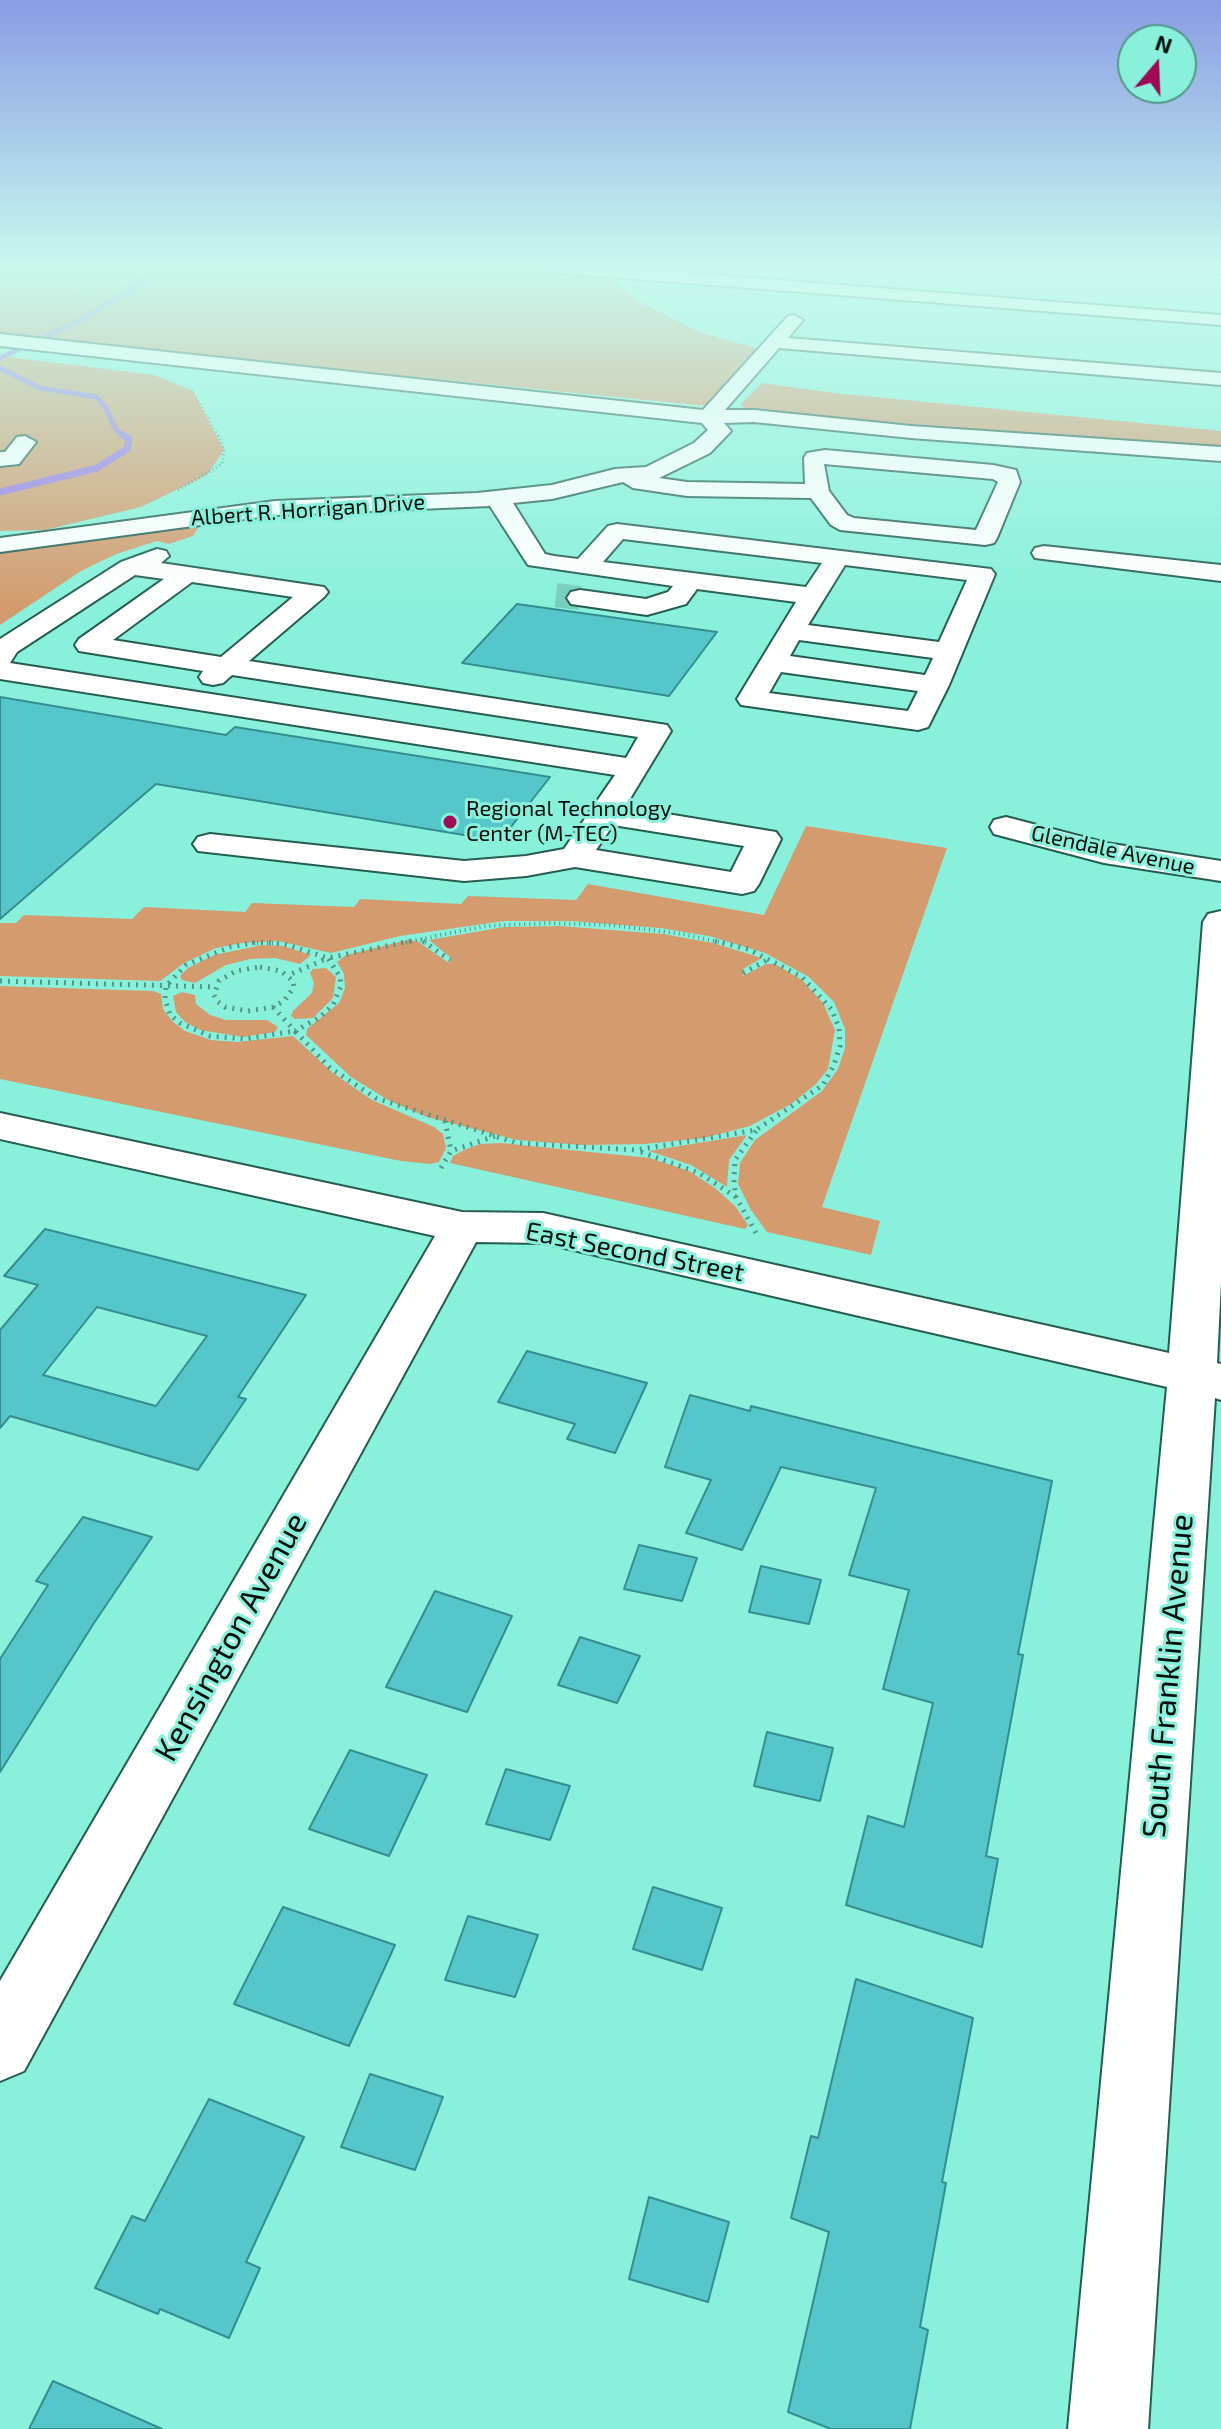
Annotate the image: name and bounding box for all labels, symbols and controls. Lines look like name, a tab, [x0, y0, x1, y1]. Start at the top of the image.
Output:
north arrow	[1117, 24, 1197, 104]
text: N	[1152, 28, 1176, 58]
street label: Albert R. Horrigan Drive	[190, 489, 426, 531]
place label: Regional Technology Center (M-TEC)	[466, 796, 672, 848]
marker: Regional Technology Center (M-TEC)	[441, 813, 459, 831]
street label: Glendale Avenue	[1029, 820, 1197, 880]
street label: East Second Street	[523, 1216, 747, 1288]
street label: Kensington Avenue	[147, 1506, 315, 1768]
street label: South Franklin Avenue	[1135, 1513, 1201, 1839]

